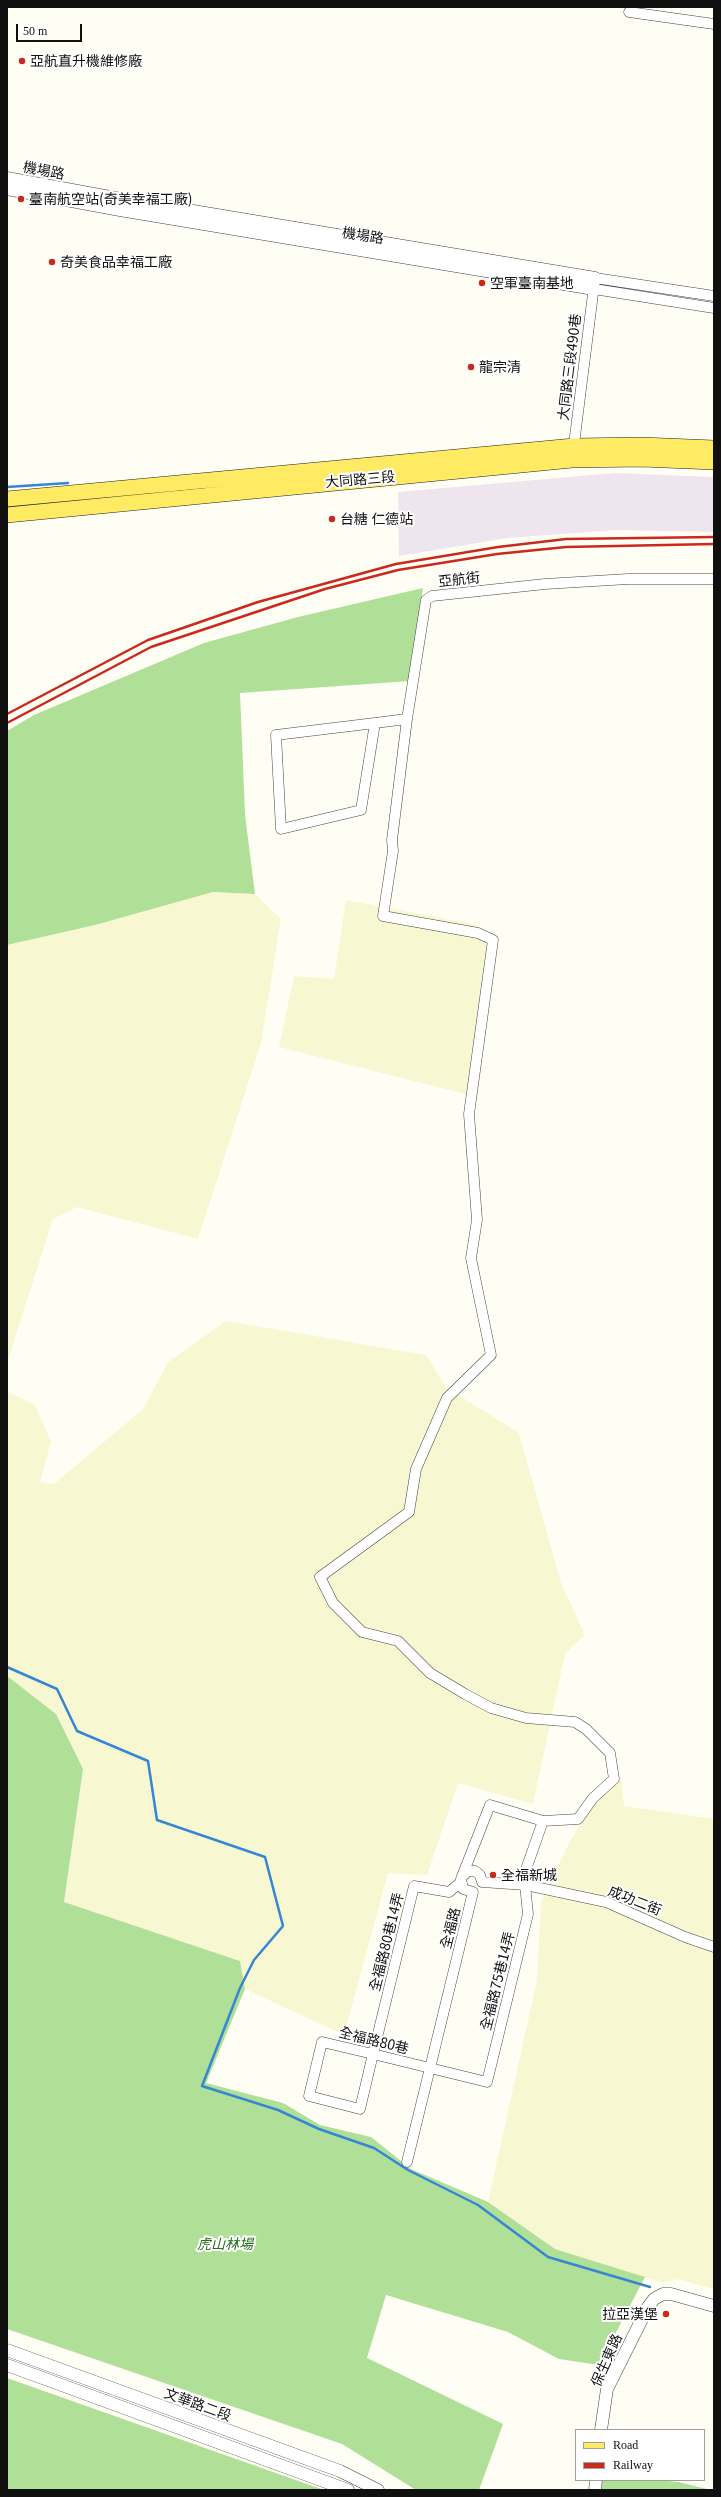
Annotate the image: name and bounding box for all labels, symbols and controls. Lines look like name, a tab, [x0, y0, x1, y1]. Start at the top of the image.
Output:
scale bar	[18, 16, 84, 42]
text: 50 m	[23, 24, 47, 38]
place label: 亞航直升機維修廠	[30, 53, 142, 69]
marker: 亞航直升機維修廠	[17, 56, 27, 66]
street label: 機場路	[22, 158, 66, 182]
place label: 臺南航空站(奇美幸福工廠)	[29, 191, 192, 207]
marker: 臺南航空站(奇美幸福工廠)	[16, 194, 26, 204]
street label: 機場路	[341, 223, 385, 247]
place label: 奇美食品幸福工廠	[60, 254, 172, 270]
marker: 奇美食品幸福工廠	[47, 257, 57, 267]
place label: 空軍臺南基地	[490, 275, 574, 291]
marker: 空軍臺南基地	[477, 278, 487, 288]
street label: 大同路三段490巷	[554, 313, 584, 421]
place label: 龍宗清	[479, 359, 521, 375]
marker: 龍宗清	[466, 362, 476, 372]
street label: 大同路三段	[324, 468, 396, 490]
place label: 台糖 仁德站	[340, 511, 413, 527]
marker: 台糖 仁德站	[327, 514, 337, 524]
street label: 亞航街	[437, 568, 481, 590]
place label: 全福新城	[501, 1867, 557, 1883]
marker: 全福新城	[488, 1870, 498, 1880]
street label: 成功二街	[606, 1882, 664, 1918]
street label: 全福路80巷14弄	[366, 1891, 406, 1993]
street label: 全福路	[437, 1906, 463, 1950]
street label: 全福路75巷14弄	[477, 1930, 517, 2032]
street label: 全福路80巷	[337, 2023, 411, 2057]
park label: 虎山林場	[197, 2236, 253, 2252]
place label: 拉亞漢堡	[602, 2306, 658, 2322]
marker: 拉亞漢堡	[661, 2309, 671, 2319]
street label: 保生東路	[587, 2331, 625, 2389]
street label: 文華路二段	[162, 2384, 234, 2424]
legend	[575, 2429, 705, 2481]
text: Road	[613, 2438, 638, 2452]
text: Railway	[613, 2458, 653, 2472]

